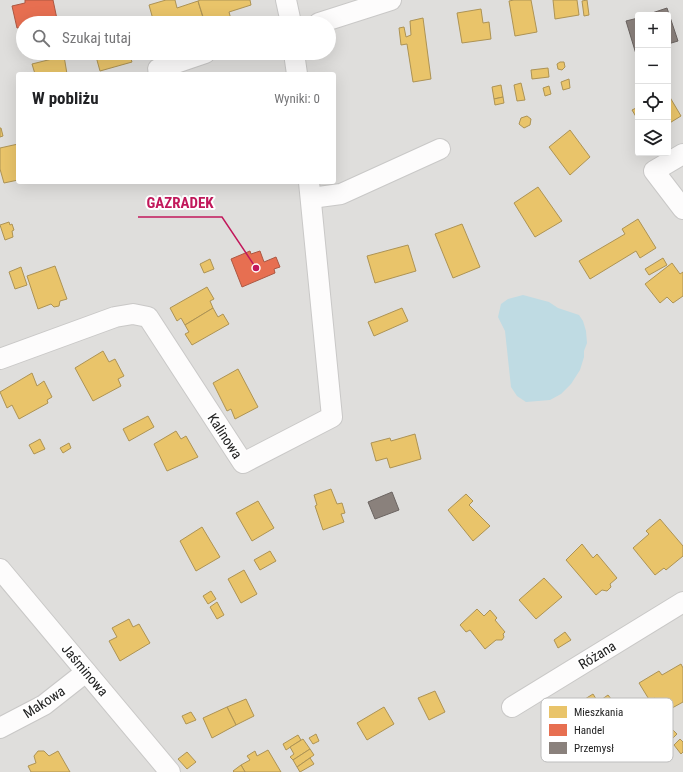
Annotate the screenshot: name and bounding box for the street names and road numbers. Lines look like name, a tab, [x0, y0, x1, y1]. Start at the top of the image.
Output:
street label: Kalinowa	[205, 411, 245, 461]
street label: Różana	[575, 638, 619, 672]
street label: Jaśminowa	[59, 641, 111, 699]
street label: Makowa	[20, 683, 68, 721]

